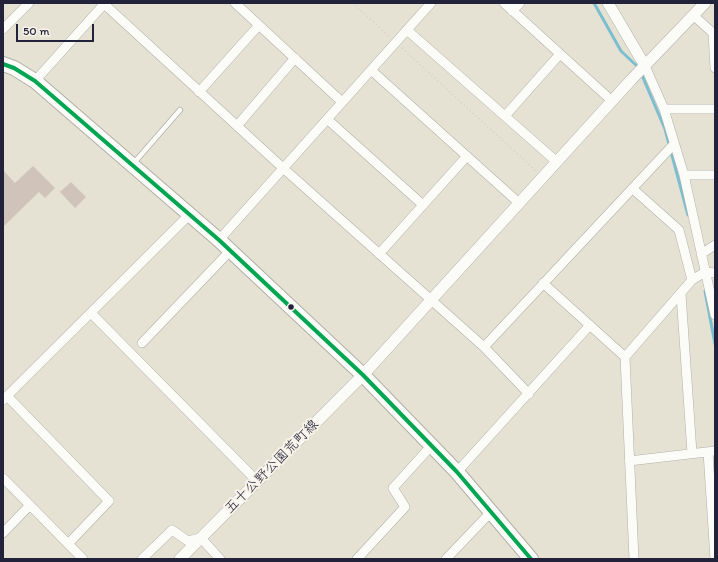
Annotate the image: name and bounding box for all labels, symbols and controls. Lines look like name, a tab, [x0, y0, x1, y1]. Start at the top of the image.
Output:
scale bar	[18, 16, 96, 42]
text: 50 m	[23, 24, 49, 38]
unlabelled marker	[286, 302, 296, 312]
street label: 五十公野公園荒町線	[222, 417, 322, 517]

